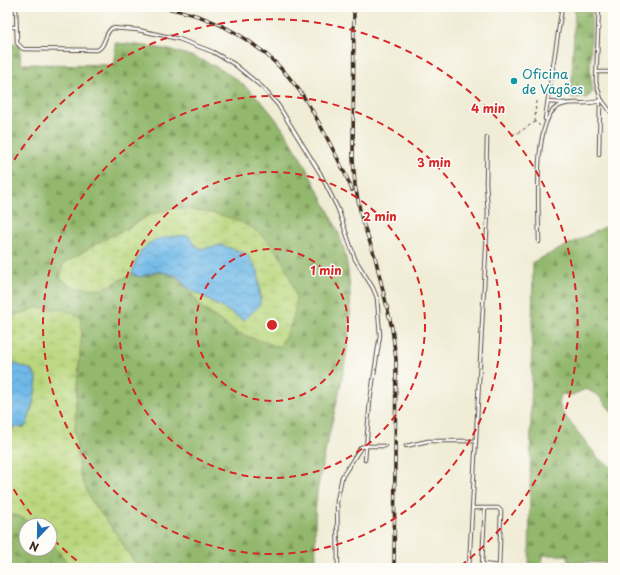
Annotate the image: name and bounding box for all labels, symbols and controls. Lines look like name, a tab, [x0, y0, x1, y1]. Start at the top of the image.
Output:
place label: Oficina de Vagões	[522, 64, 583, 98]
marker: Oficina de Vagões	[509, 76, 519, 86]
text: 4 min	[471, 99, 505, 117]
text: 3 min	[417, 153, 451, 171]
text: 2 min	[363, 207, 397, 225]
text: 1 min	[310, 261, 342, 279]
centre of rings	[265, 318, 279, 332]
north arrow	[18, 517, 58, 557]
text: N	[27, 537, 41, 556]

